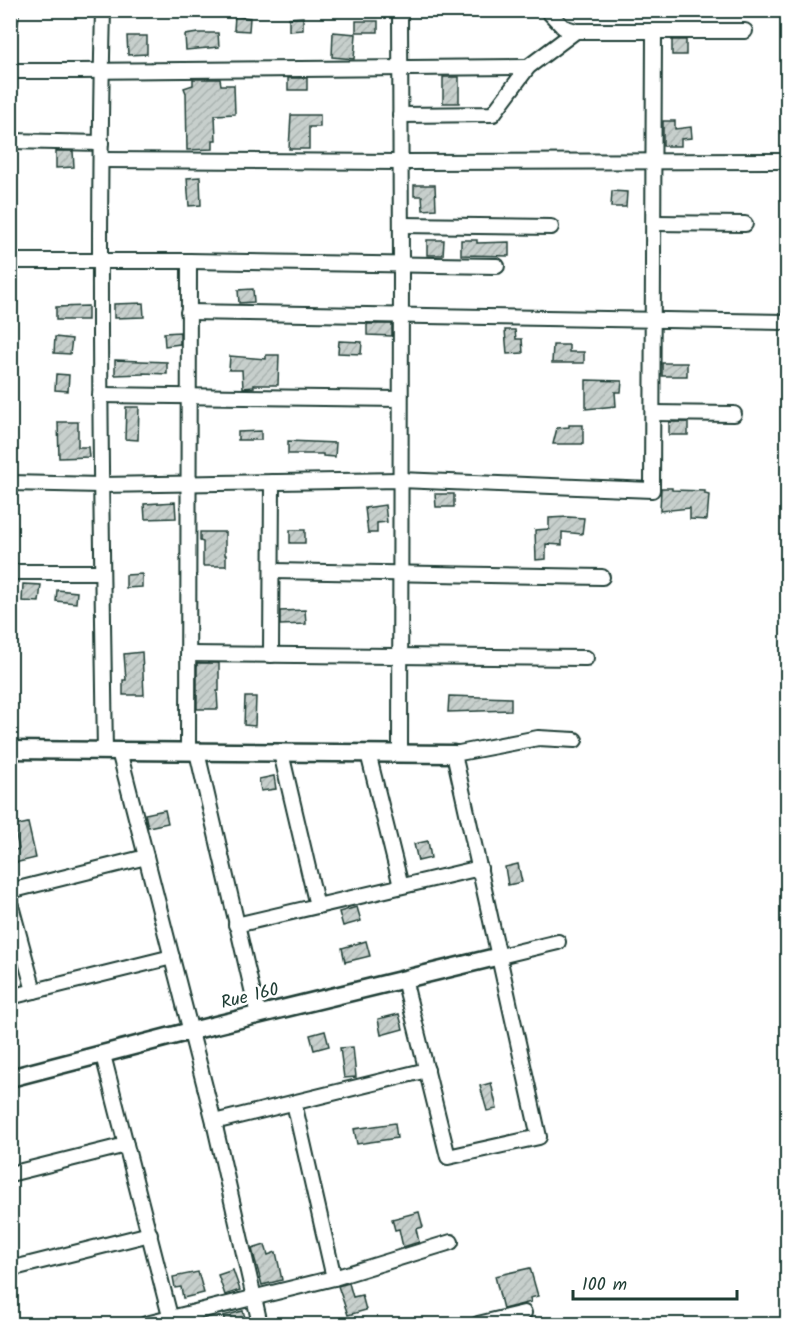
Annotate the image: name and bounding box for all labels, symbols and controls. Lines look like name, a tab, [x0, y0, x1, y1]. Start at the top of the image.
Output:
street label: Rue 160	[218, 976, 282, 1018]
scale bar	[573, 1263, 736, 1301]
text: 100 m	[582, 1271, 627, 1300]

